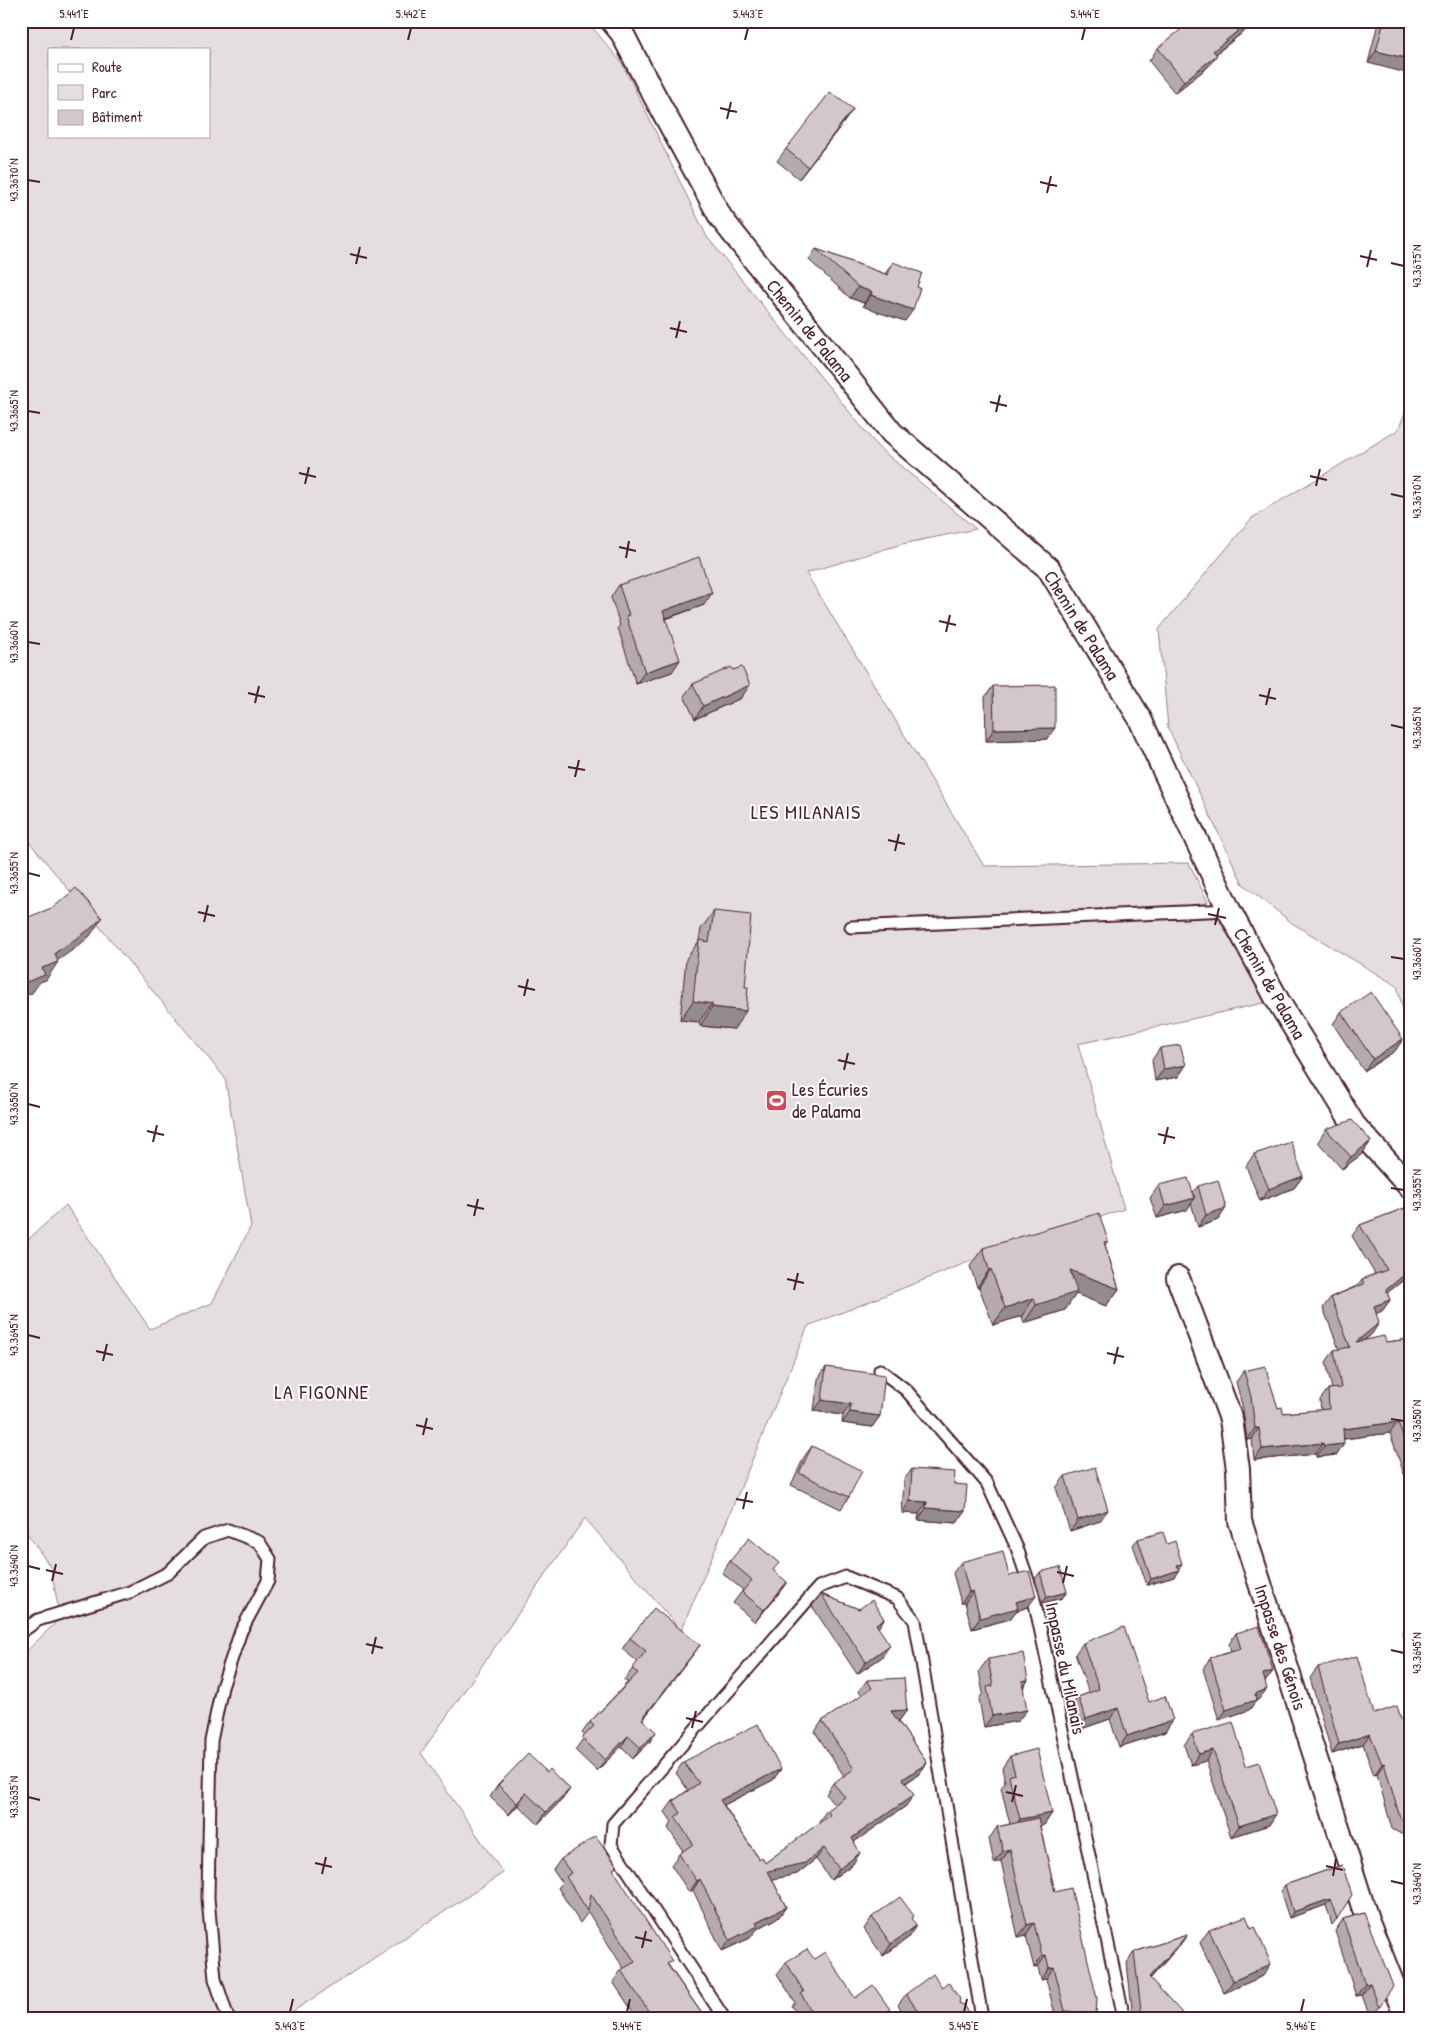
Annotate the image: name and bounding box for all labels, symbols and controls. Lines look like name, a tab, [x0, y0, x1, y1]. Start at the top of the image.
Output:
text: 5.441°E	[59, 5, 89, 22]
text: 5.442°E	[396, 5, 427, 22]
text: 5.443°E	[733, 5, 764, 22]
text: 5.444°E	[1070, 5, 1100, 22]
legend	[48, 48, 210, 138]
text: Route	[92, 56, 122, 77]
text: Parc	[92, 82, 117, 103]
text: Bâtiment	[92, 106, 143, 127]
text: 43.3670°N	[5, 158, 22, 202]
text: 43.3675°N	[1408, 245, 1425, 287]
street label: Chemin de Palama	[761, 273, 860, 387]
text: 43.3665°N	[5, 390, 22, 432]
text: 43.3670°N	[1408, 475, 1425, 519]
street label: Chemin de Palama	[1038, 565, 1126, 685]
text: 43.3660°N	[5, 621, 22, 663]
text: 43.3665°N	[1408, 707, 1425, 749]
district label: LES MILANAIS	[751, 798, 861, 825]
text: 43.3655°N	[5, 852, 22, 894]
street label: Chemin de Palama	[1228, 922, 1313, 1044]
text: 43.3660°N	[1408, 938, 1425, 980]
place label: Les Écuries de Palama	[792, 1076, 868, 1124]
text: 43.3650°N	[5, 1083, 22, 1125]
sports icon: Les Écuries de Palama	[764, 1088, 788, 1112]
text: 43.3655°N	[1408, 1169, 1425, 1211]
text: 43.3645°N	[5, 1314, 22, 1356]
district label: LA FIGONNE	[275, 1378, 369, 1405]
text: 43.3650°N	[1408, 1400, 1425, 1442]
text: 43.3640°N	[5, 1545, 22, 1587]
street label: Impasse des Génois	[1248, 1581, 1314, 1713]
street label: Impasse du Milanais	[1039, 1599, 1093, 1737]
text: 43.3645°N	[1408, 1632, 1425, 1674]
text: 43.3635°N	[5, 1776, 22, 1818]
text: 43.3640°N	[1408, 1863, 1425, 1905]
text: 5.443°E	[275, 2017, 306, 2034]
text: 5.444°E	[612, 2017, 642, 2034]
text: 5.445°E	[949, 2017, 980, 2034]
text: 5.446°E	[1286, 2017, 1316, 2034]

